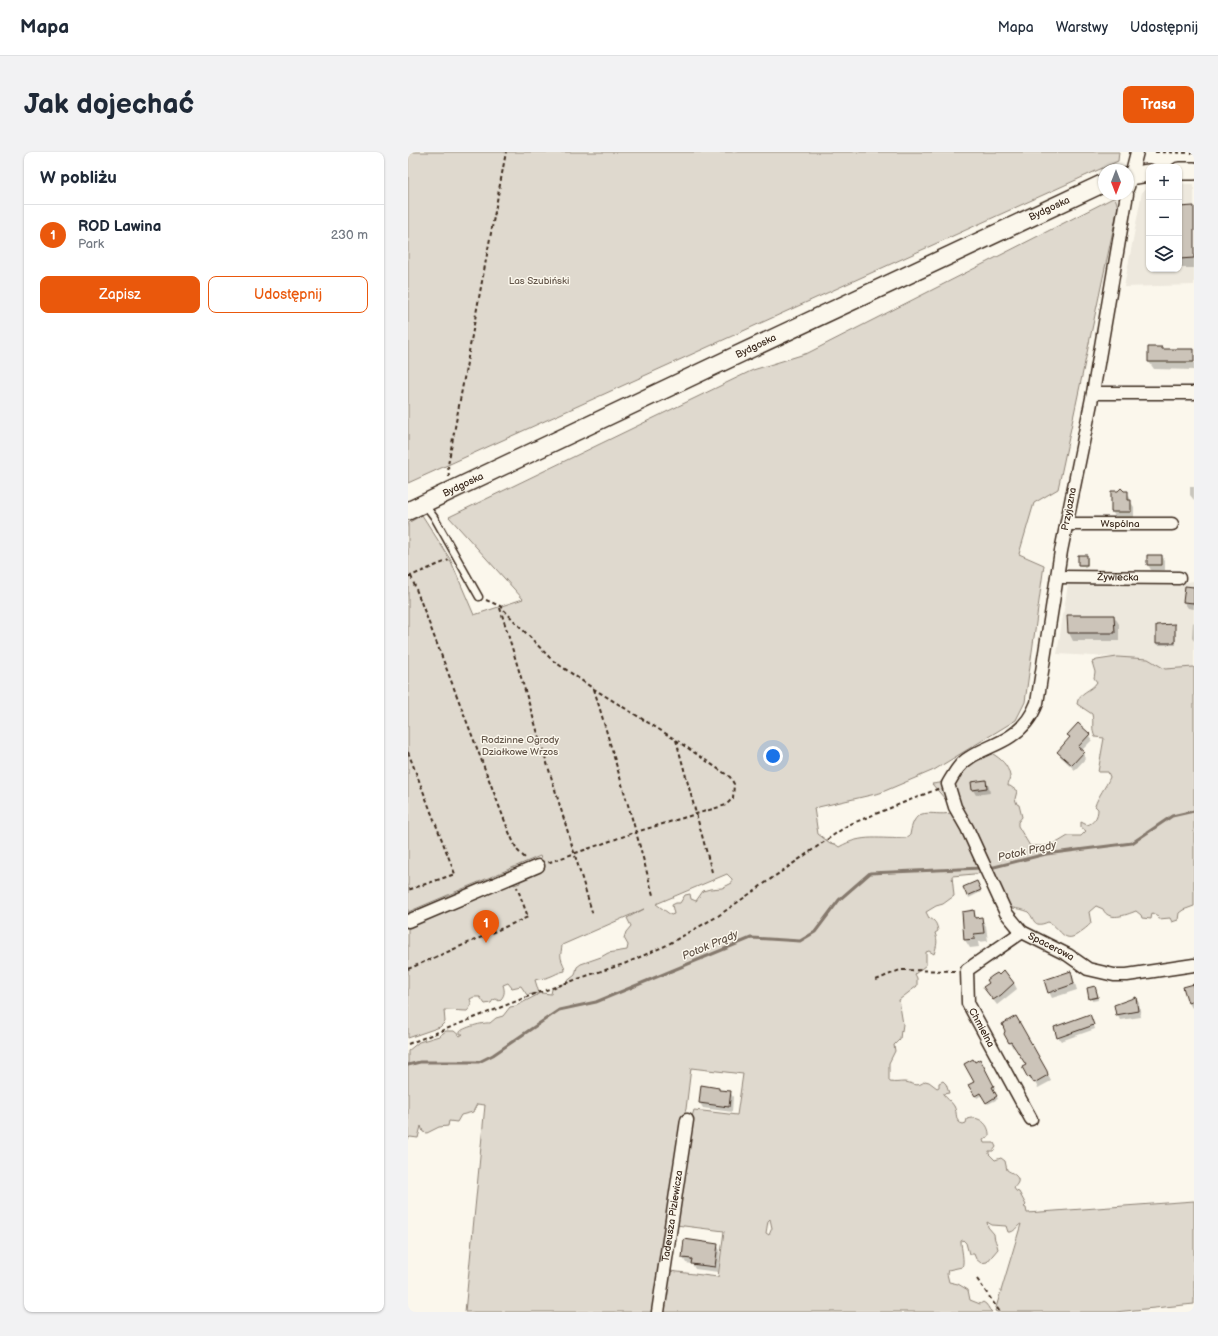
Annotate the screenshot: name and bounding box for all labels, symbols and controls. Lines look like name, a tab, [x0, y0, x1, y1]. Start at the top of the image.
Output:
text: Mapa	[20, 16, 69, 39]
text: Mapa	[998, 19, 1034, 36]
text: Warstwy	[1056, 19, 1108, 36]
text: Udostępnij	[1130, 19, 1198, 36]
button: Trasa	[1123, 86, 1194, 123]
text: Jak dojechać	[24, 88, 194, 121]
north arrow	[1098, 164, 1134, 200]
map controls	[1146, 164, 1182, 272]
button: +	[1146, 164, 1182, 200]
text: W pobliżu	[40, 168, 117, 188]
street label: Bydgoska	[1027, 194, 1072, 223]
button: −	[1146, 200, 1182, 236]
text: ROD Lawina	[78, 217, 161, 236]
text: 1	[50, 227, 56, 243]
text: 230 m	[331, 227, 368, 243]
text: Park	[78, 236, 104, 252]
button: layers	[1146, 236, 1182, 272]
park label: Las Szubiński	[509, 275, 569, 287]
button: Zapisz	[40, 276, 200, 313]
button: Udostępnij	[208, 276, 368, 313]
street label: Bydgoska	[734, 331, 779, 361]
street label: Bydgoska	[441, 470, 486, 500]
street label: Przyjazna	[1059, 486, 1079, 531]
street label: Wspólna	[1100, 518, 1140, 530]
street label: Żywiecka	[1096, 571, 1139, 584]
park label: Rodzinne Ogrody Działkowe Wrzos	[481, 734, 560, 758]
your location	[763, 746, 783, 766]
water label: Potok Prądy	[997, 838, 1058, 864]
pin: 1	[473, 910, 499, 943]
water label: Potok Prądy	[680, 927, 741, 963]
street label: Spacerowa	[1026, 930, 1077, 964]
street label: Chmielna	[966, 1006, 997, 1050]
street label: Tadeusza Piziewicza	[660, 1169, 685, 1263]

